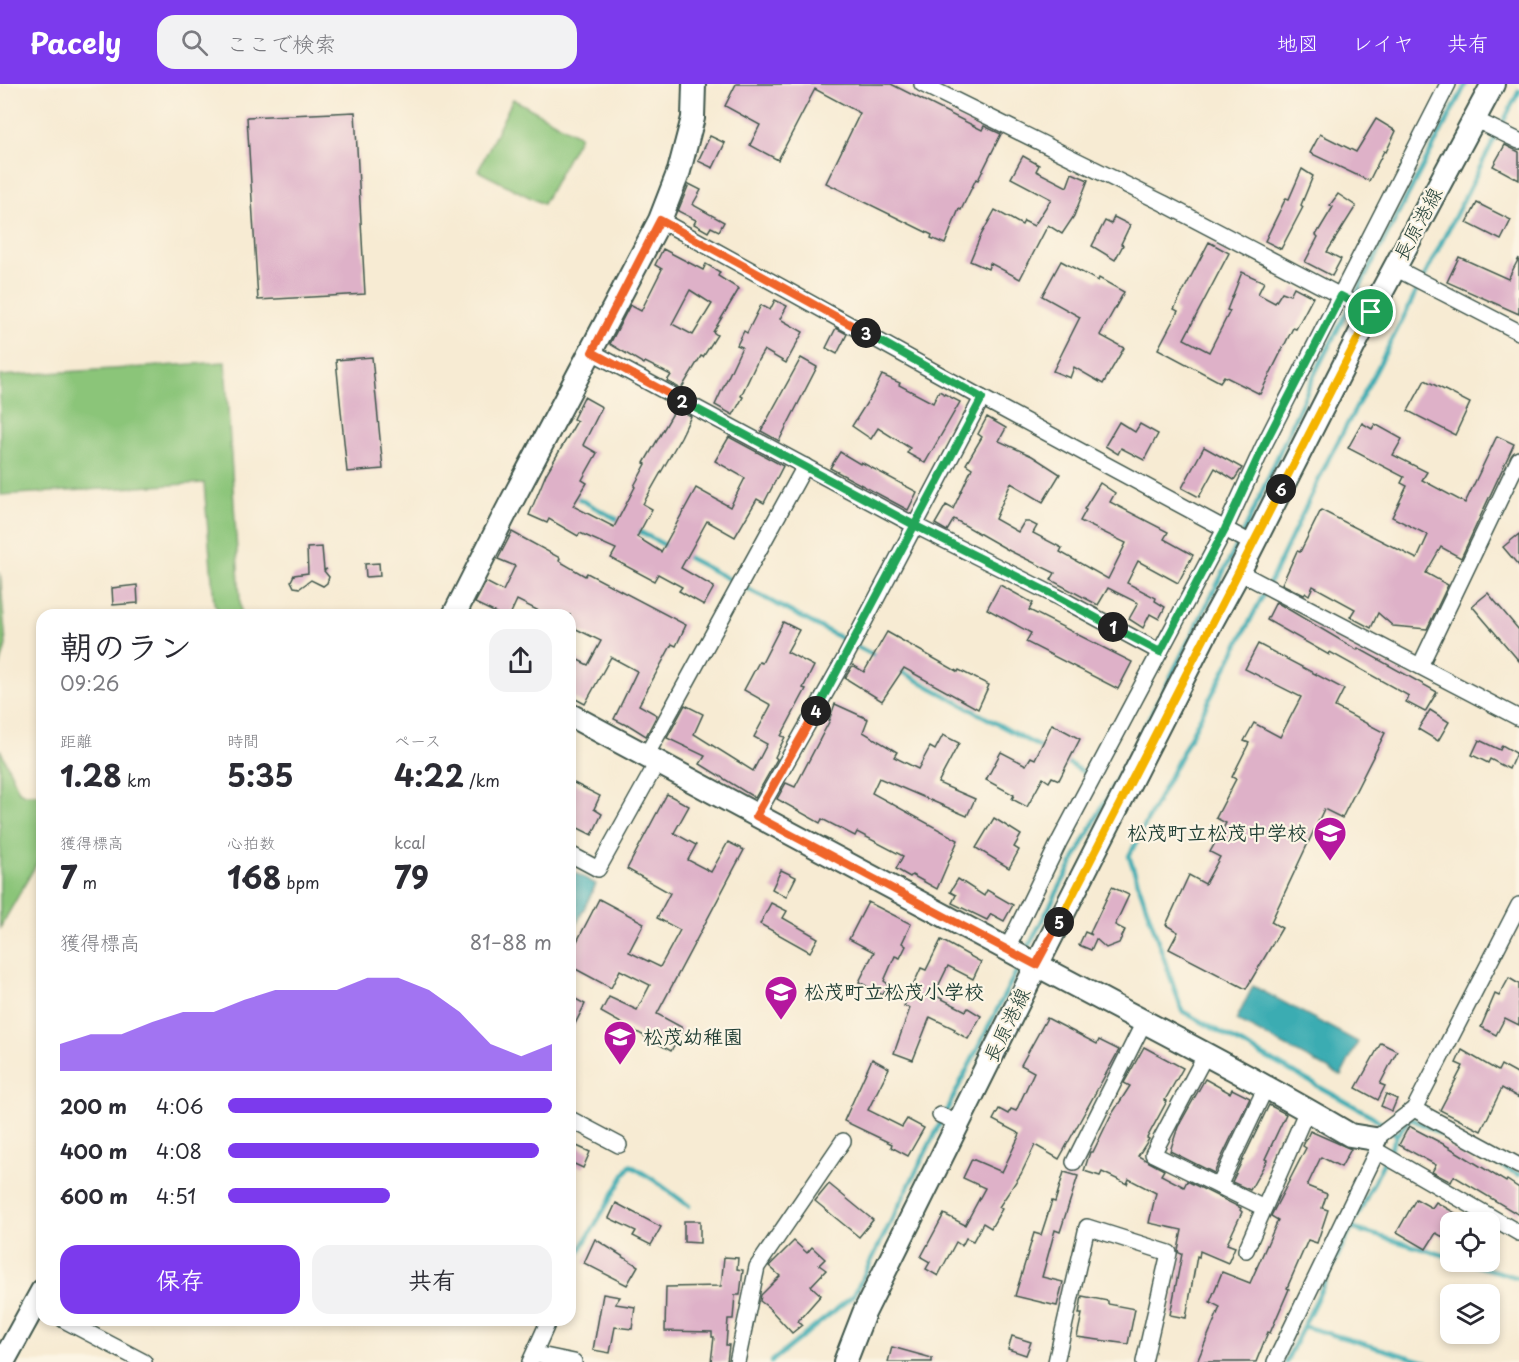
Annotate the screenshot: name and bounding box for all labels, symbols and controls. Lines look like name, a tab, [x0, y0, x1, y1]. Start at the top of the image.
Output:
search box	[157, 15, 577, 69]
text: Pacely	[30, 21, 121, 64]
icon: search	[178, 26, 211, 59]
text: ここで検索	[226, 26, 336, 59]
text: 地図	[1277, 26, 1319, 58]
text: レイヤ	[1352, 26, 1414, 58]
text: 共有	[1447, 26, 1489, 58]
street label: 長原港線	[1385, 181, 1449, 266]
pin	[1345, 286, 1396, 337]
icon: arrive	[1354, 295, 1387, 328]
pin: 3	[851, 318, 881, 348]
text: 3	[861, 321, 871, 345]
pin: 2	[667, 386, 697, 416]
text: 2	[676, 389, 688, 413]
pin: 6	[1266, 474, 1296, 504]
text: 6	[1275, 477, 1287, 501]
pin: 1	[1098, 612, 1128, 642]
text: 1	[1109, 615, 1117, 639]
text: 朝のラン	[60, 620, 192, 670]
button: share	[489, 629, 552, 692]
text: 09:26	[60, 668, 119, 698]
pin: 4	[801, 696, 831, 726]
text: 4	[811, 699, 821, 723]
text: 距離	[60, 728, 92, 752]
text: 時間	[227, 728, 259, 752]
text: ペース	[394, 728, 441, 752]
text: 1.28	[60, 752, 122, 797]
text: 5:35	[227, 752, 294, 797]
text: 4:22	[394, 752, 464, 797]
text: km	[122, 768, 151, 792]
text: /km	[464, 768, 500, 792]
school or university icon: 松茂町立松茂中学校	[1312, 815, 1348, 862]
place label: 松茂町立松茂中学校	[1127, 817, 1307, 847]
text: 獲得標高	[60, 830, 124, 854]
text: 心拍数	[227, 830, 275, 854]
text: kcal	[394, 830, 426, 854]
text: 7	[60, 854, 77, 899]
text: 168	[227, 854, 281, 899]
text: 79	[394, 854, 429, 899]
text: m	[77, 870, 97, 894]
text: bpm	[281, 870, 320, 894]
pin: 5	[1044, 907, 1074, 937]
text: 5	[1054, 910, 1064, 934]
text: 獲得標高	[60, 927, 140, 957]
text: 81–88 m	[470, 927, 552, 957]
school or university icon: 松茂町立松茂小学校	[763, 974, 799, 1021]
place label: 松茂町立松茂小学校	[804, 976, 984, 1006]
street label: 長原港線	[975, 982, 1037, 1067]
school or university icon: 松茂幼稚園	[602, 1019, 638, 1066]
place label: 松茂幼稚園	[643, 1021, 743, 1051]
text: 200 m	[60, 1091, 127, 1121]
text: 4:06	[156, 1091, 204, 1121]
text: 400 m	[60, 1136, 128, 1166]
text: 4:08	[156, 1136, 202, 1166]
text: 600 m	[60, 1181, 128, 1211]
text: 4:51	[156, 1181, 196, 1211]
map controls	[1440, 1212, 1500, 1344]
button: locate	[1440, 1212, 1500, 1272]
button: 保存	[60, 1245, 300, 1314]
button: 共有	[312, 1245, 552, 1314]
button: layers	[1440, 1284, 1500, 1344]

